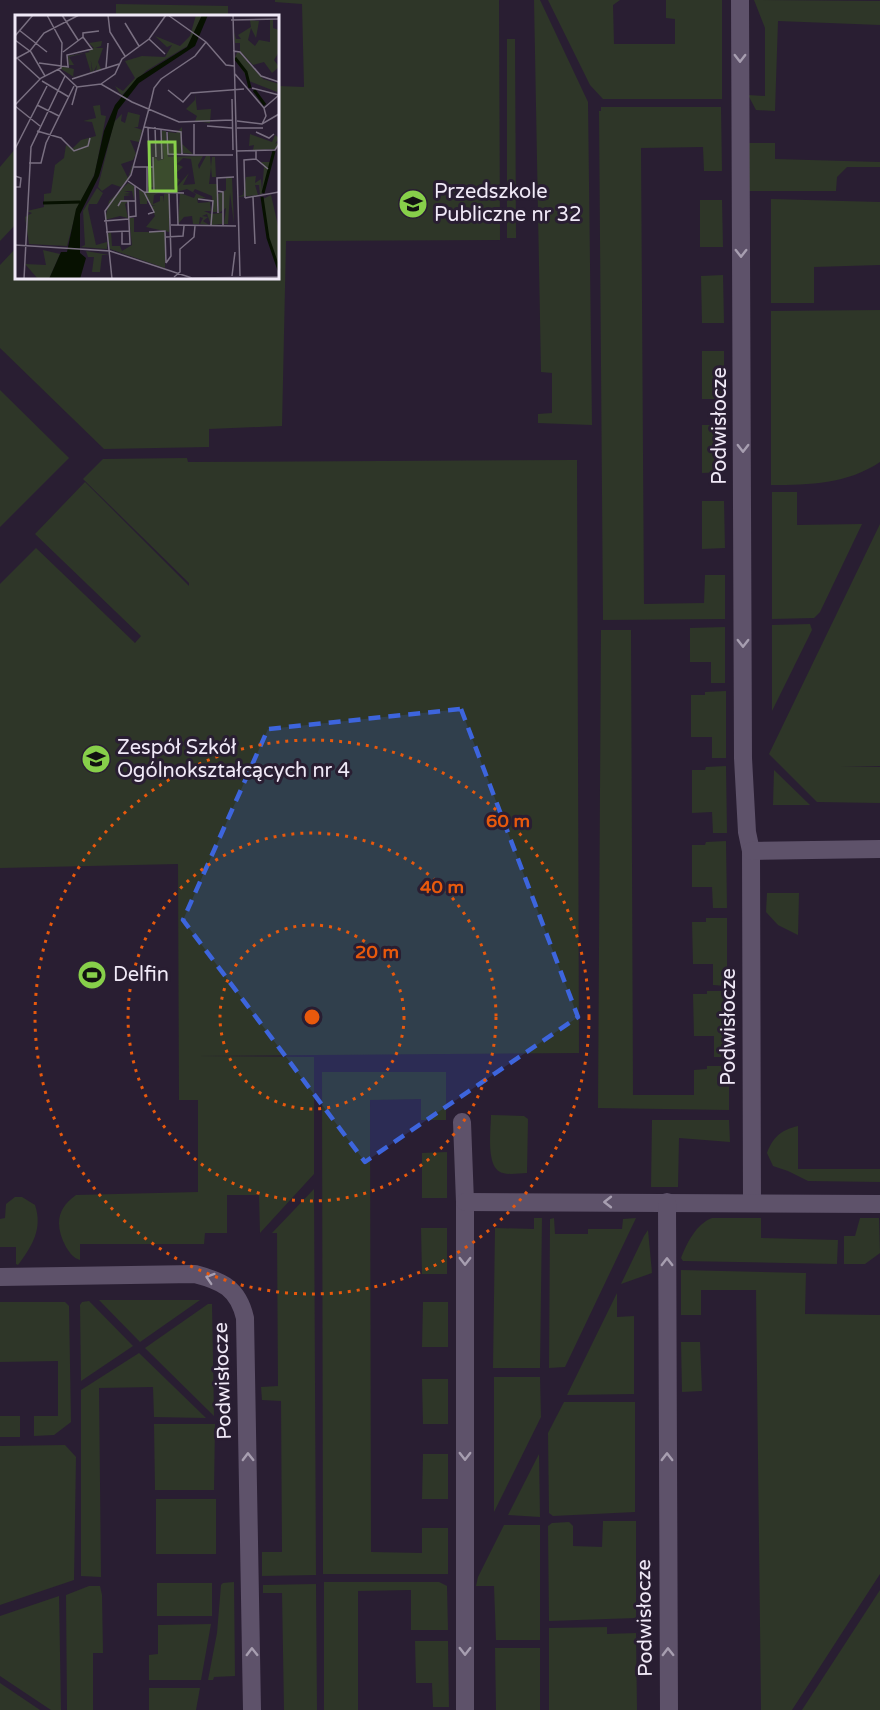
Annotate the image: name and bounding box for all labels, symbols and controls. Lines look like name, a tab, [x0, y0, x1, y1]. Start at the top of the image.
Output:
inset map	[15, 15, 279, 279]
one-way arrow	[734, 54, 746, 63]
place label: Przedszkole Publiczne nr 32	[434, 180, 582, 227]
school or university icon: Przedszkole Publiczne nr 32	[397, 188, 429, 220]
one-way arrow	[735, 249, 747, 258]
street label: Podwisłocze	[708, 367, 732, 485]
one-way arrow	[737, 444, 749, 453]
one-way arrow	[737, 639, 749, 648]
place label: Zespół Szkół Ogólnokształcących nr 4	[117, 736, 350, 783]
school or university icon: Zespół Szkół Ogólnokształcących nr 4	[80, 743, 112, 775]
text: 60 m	[486, 810, 530, 832]
text: 40 m	[420, 876, 464, 898]
text: 20 m	[355, 941, 399, 963]
sports icon: Delfin	[76, 959, 108, 991]
place label: Delfin	[113, 963, 169, 987]
street label: Podwisłocze	[717, 968, 741, 1086]
centre of rings	[302, 1007, 322, 1027]
one-way arrow	[604, 1196, 613, 1208]
one-way arrow	[459, 1256, 471, 1265]
one-way arrow	[661, 1257, 673, 1266]
one-way arrow	[205, 1273, 216, 1286]
street label: Podwisłocze	[209, 1322, 237, 1440]
one-way arrow	[459, 1451, 471, 1460]
one-way arrow	[242, 1452, 254, 1461]
one-way arrow	[661, 1452, 673, 1461]
street label: Podwisłocze	[632, 1559, 658, 1677]
one-way arrow	[459, 1646, 471, 1655]
one-way arrow	[245, 1647, 258, 1656]
one-way arrow	[662, 1647, 674, 1656]

